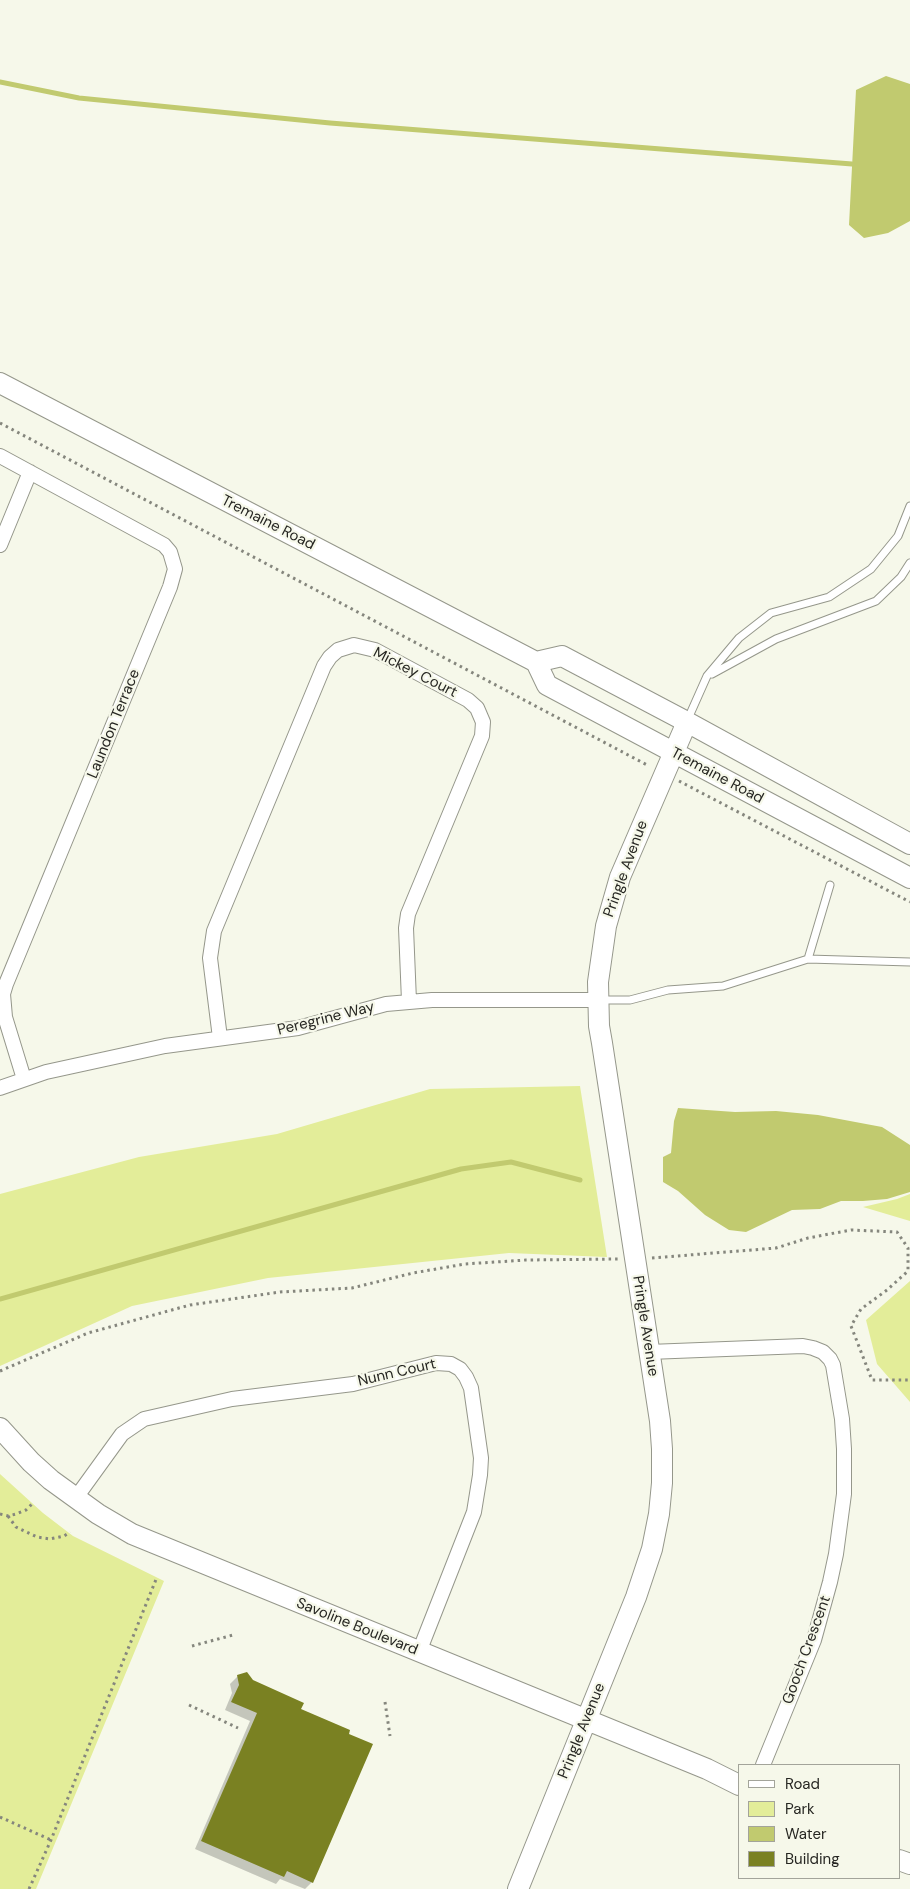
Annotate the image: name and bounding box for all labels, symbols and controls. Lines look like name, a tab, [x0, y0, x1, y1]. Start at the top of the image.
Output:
street label: Tremaine Road	[218, 492, 318, 554]
street label: Mickey Court	[370, 644, 460, 702]
street label: Laundon Terrace	[84, 667, 144, 781]
street label: Tremaine Road	[668, 744, 766, 808]
street label: Pringle Avenue	[600, 818, 652, 920]
street label: Peregrine Way	[276, 998, 376, 1040]
street label: Pringle Avenue	[628, 1274, 662, 1378]
street label: Nunn Court	[356, 1355, 438, 1391]
street label: Gooch Crescent	[779, 1593, 835, 1707]
street label: Savoline Boulevard	[294, 1594, 420, 1660]
street label: Pringle Avenue	[555, 1681, 609, 1781]
legend	[738, 1764, 900, 1879]
text: Road	[785, 1774, 820, 1794]
text: Park	[785, 1799, 815, 1819]
text: Water	[785, 1824, 826, 1844]
text: Building	[785, 1849, 840, 1869]

